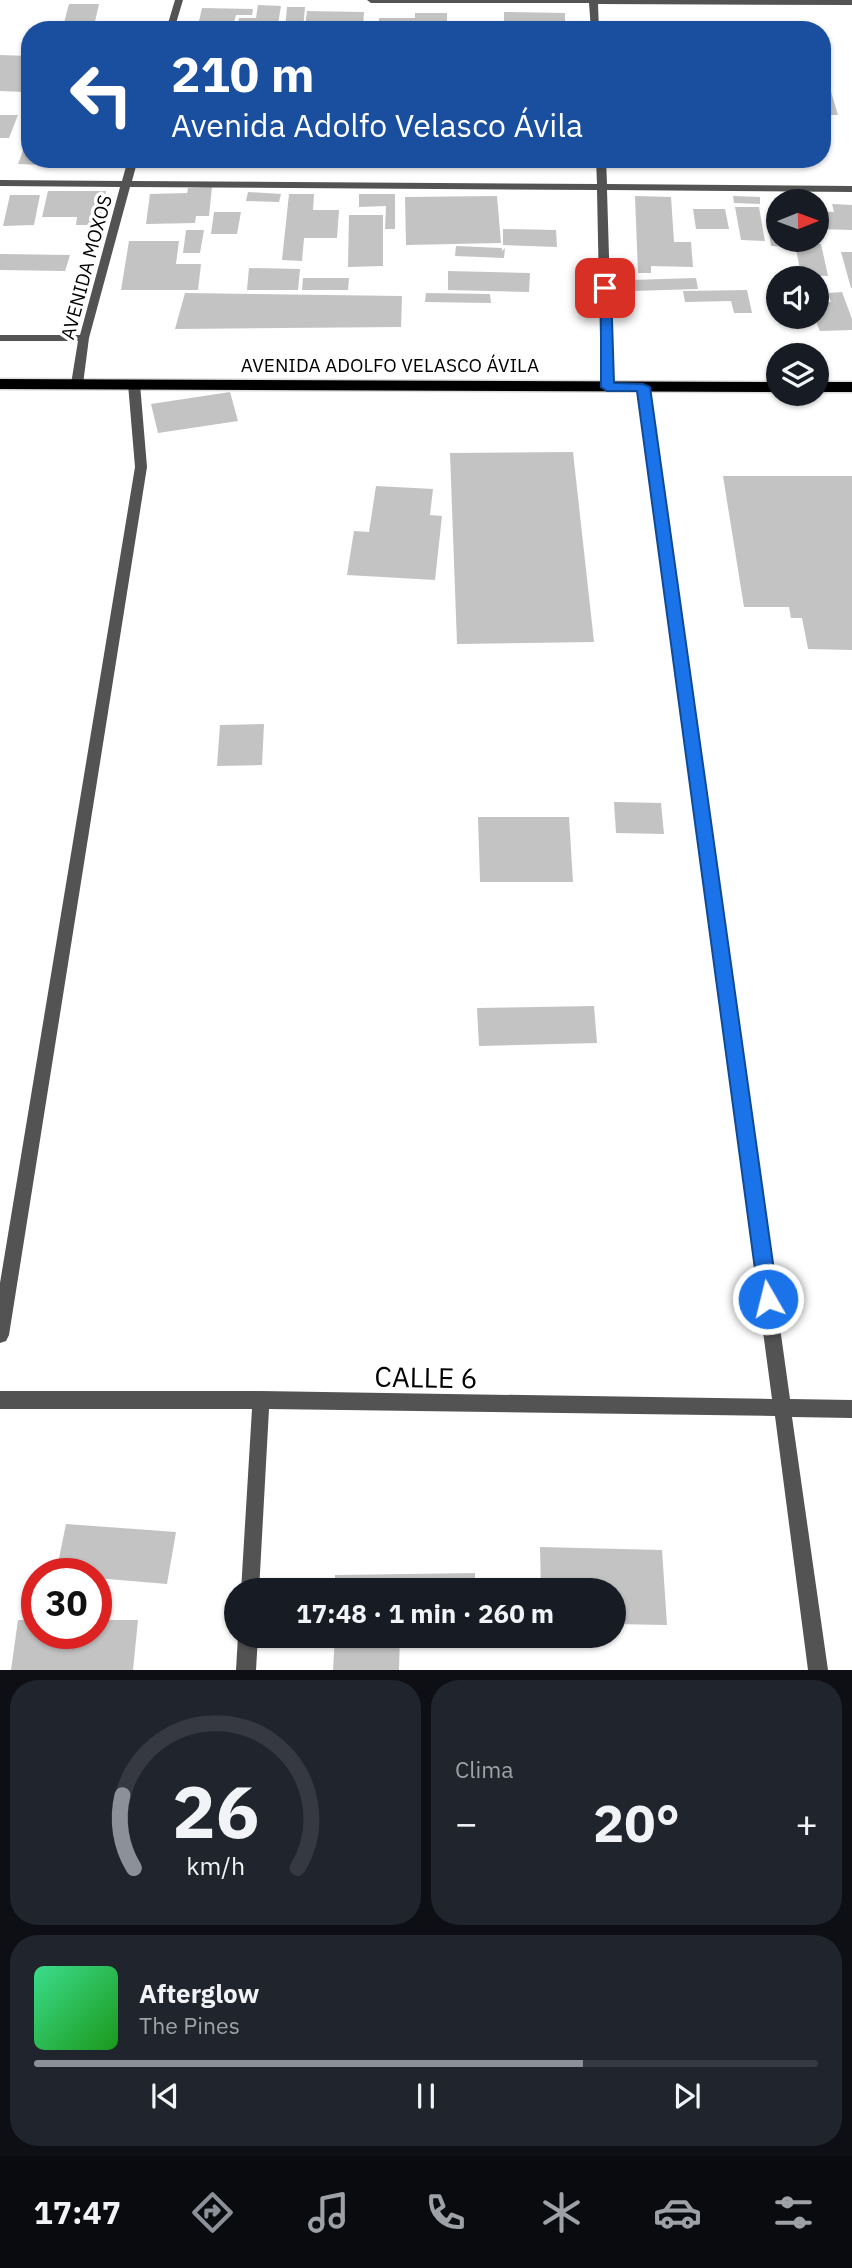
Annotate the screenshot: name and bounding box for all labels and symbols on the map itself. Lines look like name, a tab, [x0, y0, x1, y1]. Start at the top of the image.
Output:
north arrow	[766, 189, 830, 252]
street label: AVENIDA MOXOS	[55, 192, 117, 342]
pin	[575, 258, 635, 318]
street label: AVENIDA ADOLFO VELASCO ÁVILA	[241, 353, 539, 377]
position arrow	[731, 1262, 805, 1336]
street label: CALLE 6	[374, 1358, 478, 1396]
speed limit sign: 30	[21, 1558, 112, 1649]

